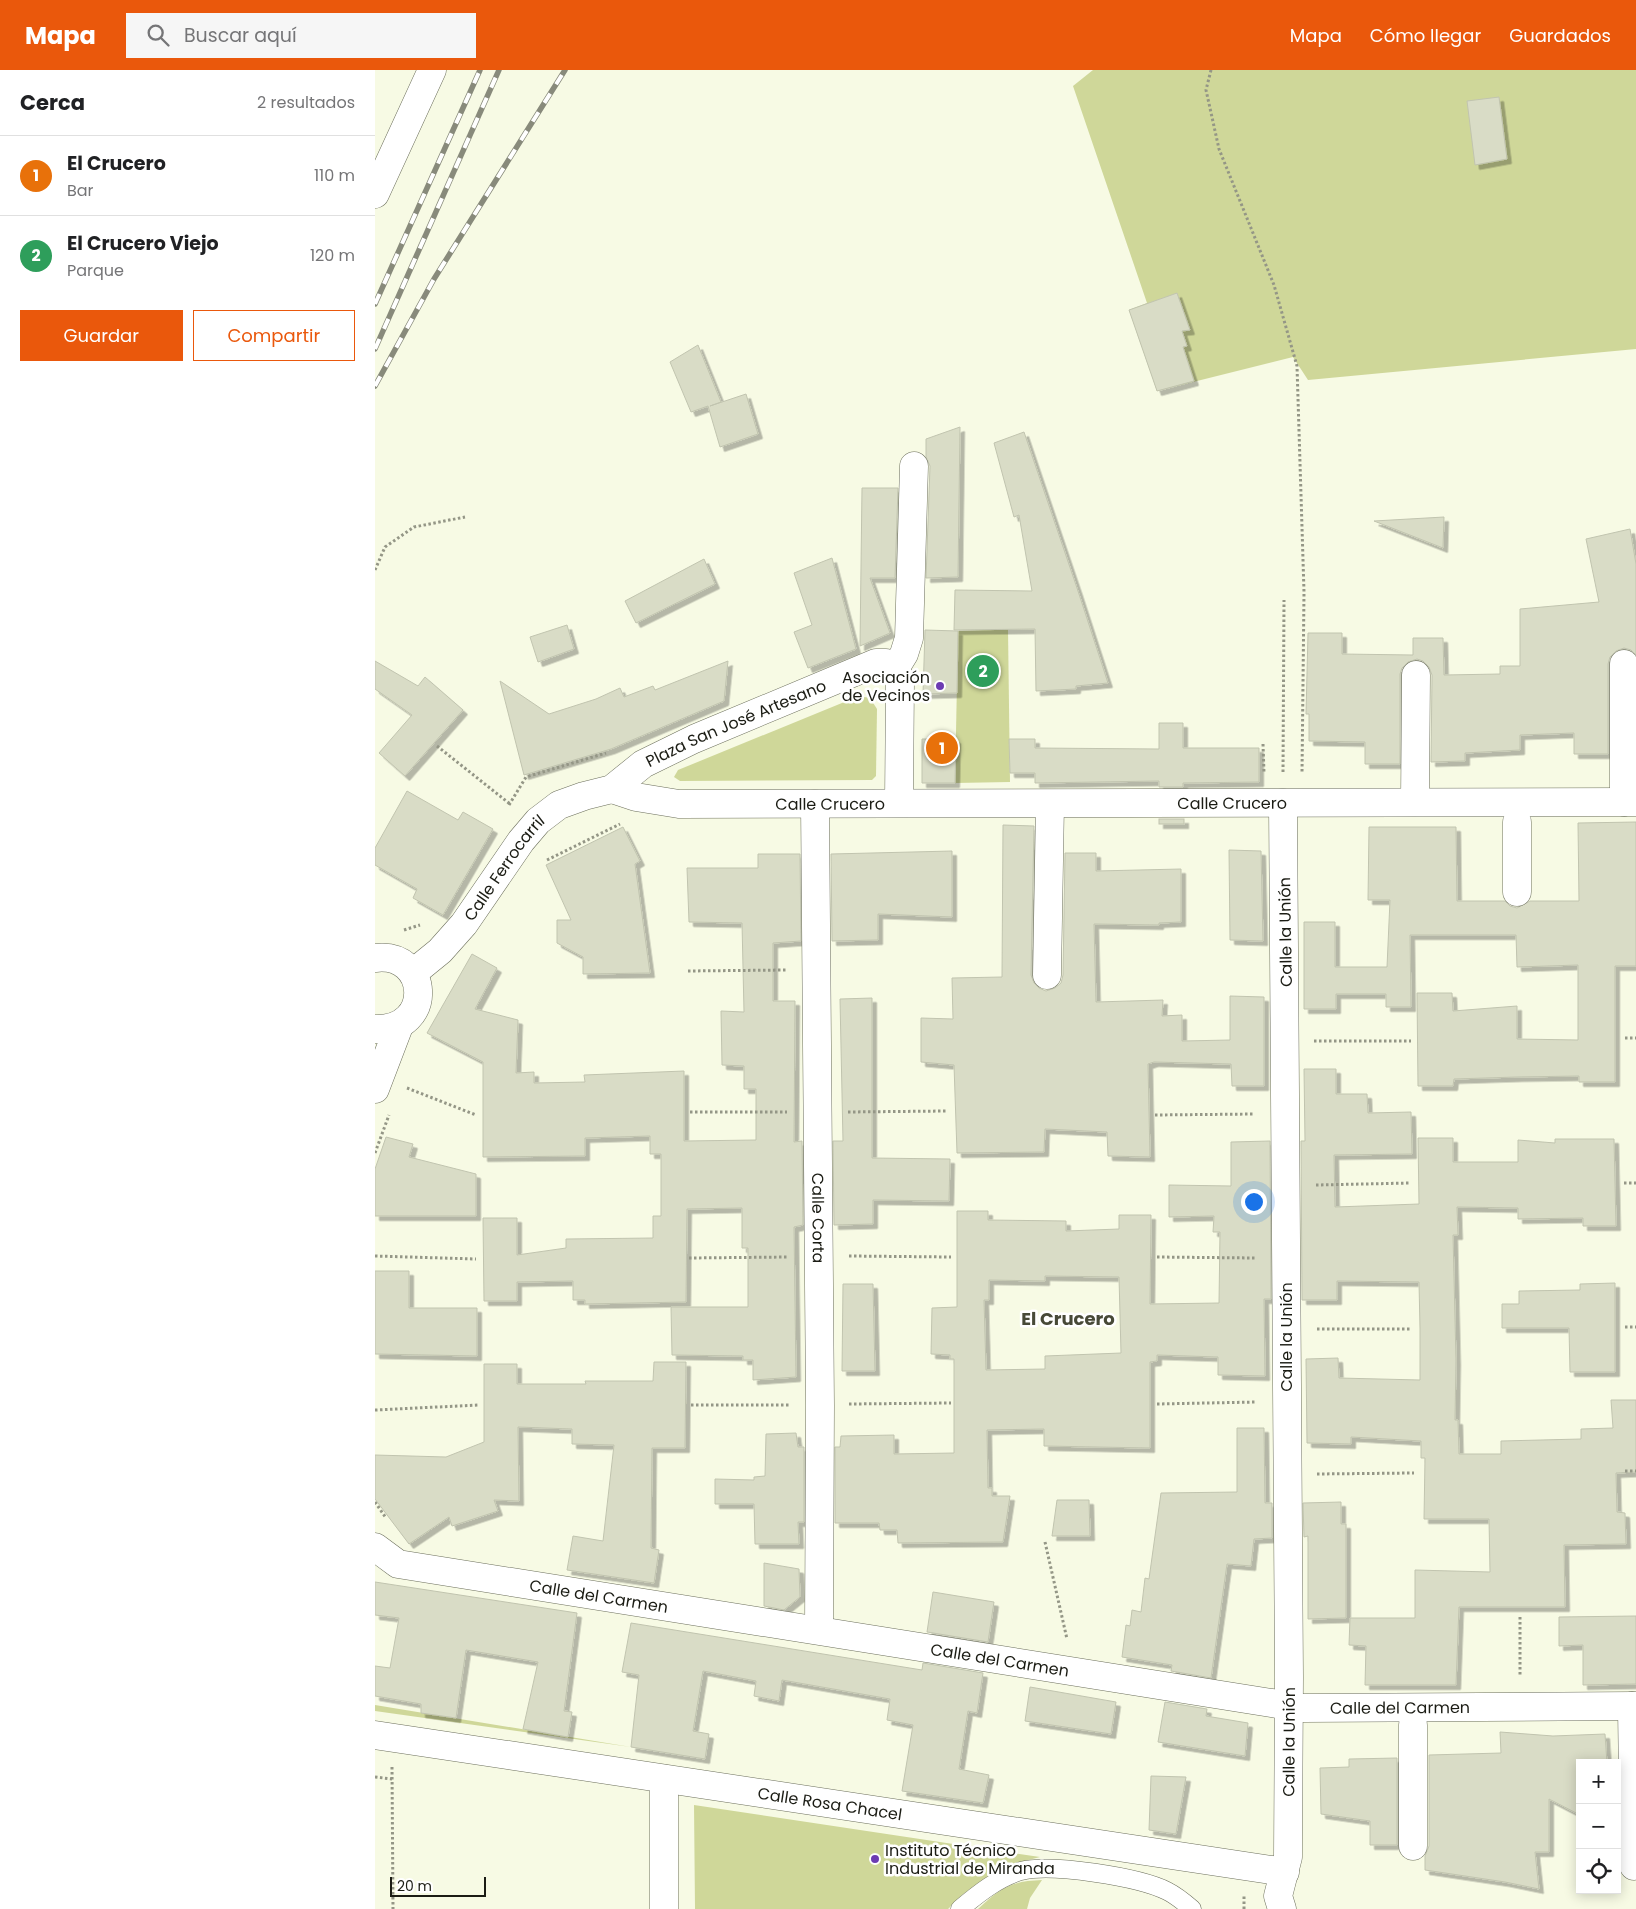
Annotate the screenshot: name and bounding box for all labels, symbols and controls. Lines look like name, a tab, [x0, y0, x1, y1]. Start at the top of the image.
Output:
search box	[126, 13, 476, 58]
text: Mapa	[25, 19, 96, 52]
icon: search	[144, 21, 172, 49]
text: Buscar aquí	[184, 22, 297, 49]
text: Mapa	[1290, 23, 1342, 48]
text: Cómo llegar	[1370, 23, 1481, 48]
text: Guardados	[1509, 23, 1611, 48]
text: Cerca	[20, 88, 85, 117]
text: 2 resultados	[257, 91, 355, 114]
text: El Crucero	[67, 150, 166, 177]
text: 1	[33, 164, 39, 187]
text: 110 m	[314, 164, 355, 187]
text: Bar	[67, 179, 94, 202]
text: El Crucero Viejo	[67, 230, 219, 257]
text: 2	[31, 244, 41, 267]
text: 120 m	[310, 244, 355, 267]
text: Parque	[67, 259, 124, 282]
button: Guardar	[20, 310, 183, 361]
button: Compartir	[193, 310, 355, 361]
pin: 2	[967, 652, 999, 690]
place label: Asociación de Vecinos	[842, 666, 930, 707]
street label: Plaza San José Artesano	[642, 674, 830, 773]
marker: Asociación de Vecinos	[934, 680, 946, 692]
pin: 1	[926, 729, 958, 767]
street label: Calle Crucero	[1177, 792, 1287, 815]
street label: Calle Crucero	[775, 793, 885, 816]
street label: Calle Ferrocarril	[458, 809, 549, 926]
street label: Calle la Unión	[1273, 877, 1298, 987]
street label: Calle Corta	[806, 1173, 830, 1263]
your location	[1241, 1189, 1267, 1215]
street label: Calle la Unión	[1275, 1282, 1298, 1392]
district label: El Crucero	[1021, 1306, 1115, 1331]
street label: Calle del Carmen	[528, 1574, 670, 1619]
street label: Calle del Carmen	[929, 1638, 1071, 1683]
street label: Calle la Unión	[1277, 1687, 1301, 1797]
street label: Calle del Carmen	[1330, 1696, 1470, 1720]
map controls	[1576, 1759, 1621, 1894]
button: +	[1576, 1759, 1621, 1804]
street label: Calle Rosa Chacel	[756, 1782, 904, 1826]
button: −	[1576, 1804, 1621, 1849]
place label: Instituto Técnico Industrial de Miranda	[885, 1839, 1055, 1880]
button: locate	[1576, 1849, 1621, 1894]
marker: Instituto Técnico Industrial de Miranda	[869, 1853, 881, 1865]
scale bar	[390, 1874, 486, 1897]
text: 20 m	[397, 1876, 432, 1896]

